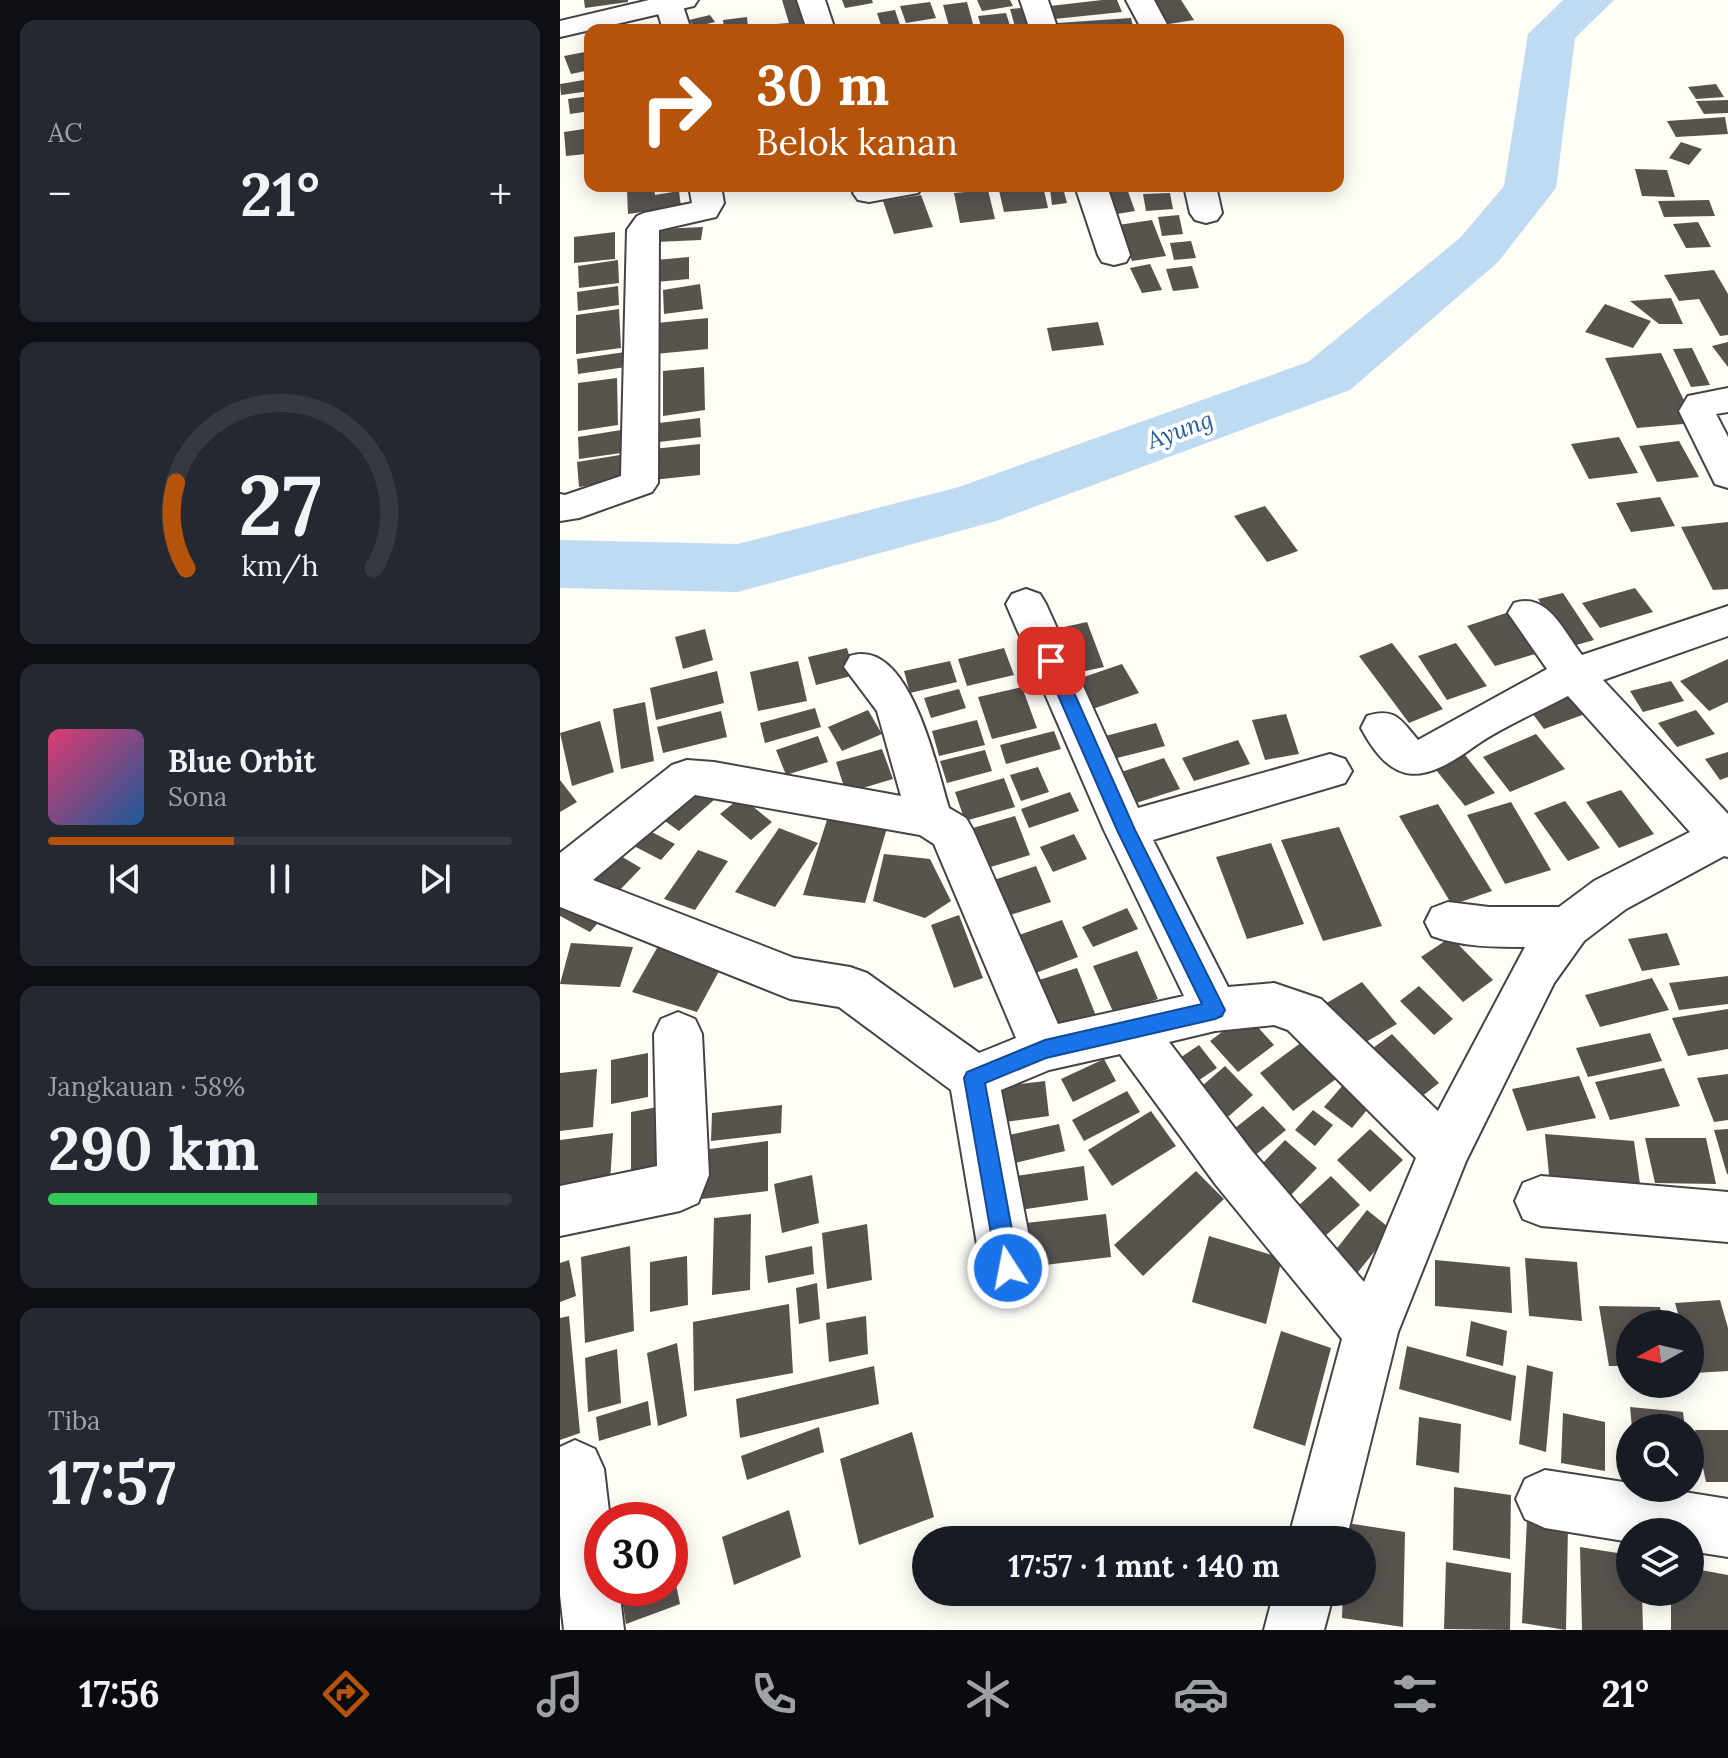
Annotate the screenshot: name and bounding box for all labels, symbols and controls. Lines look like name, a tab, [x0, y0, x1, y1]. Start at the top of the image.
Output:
text: 30 m	[756, 49, 889, 120]
icon: right	[624, 56, 728, 160]
text: AC	[48, 116, 82, 149]
text: Belok kanan	[756, 119, 958, 165]
text: 21°	[240, 156, 320, 232]
text: −	[48, 166, 71, 222]
text: +	[489, 166, 512, 222]
water label: Ayung	[1142, 403, 1217, 456]
text: 27	[238, 451, 322, 558]
text: km/h	[241, 547, 319, 584]
pin	[1017, 627, 1085, 695]
icon: arrive	[1029, 639, 1073, 683]
text: Blue Orbit	[168, 742, 316, 780]
text: Sona	[168, 780, 227, 813]
icon: previous	[103, 857, 147, 901]
icon: pause	[258, 857, 302, 901]
icon: next	[413, 857, 457, 901]
text: Jangkauan · 58%	[48, 1070, 245, 1103]
text: 290 km	[48, 1110, 259, 1186]
position arrow	[966, 1226, 1050, 1310]
north arrow	[1616, 1310, 1704, 1398]
map controls	[1616, 1310, 1704, 1606]
text: Tiba	[48, 1404, 101, 1437]
button: search	[1616, 1414, 1704, 1502]
text: 17:57	[48, 1444, 176, 1520]
speed limit sign: 30	[584, 1502, 688, 1606]
button: layers	[1616, 1518, 1704, 1606]
text: 17:57 · 1 mnt · 140 m	[1008, 1547, 1280, 1585]
icon: directions	[318, 1666, 374, 1722]
icon: music	[532, 1666, 588, 1722]
icon: phone	[746, 1666, 802, 1722]
icon: climate	[960, 1666, 1016, 1722]
icon: car	[1173, 1666, 1229, 1722]
icon: filters	[1387, 1666, 1443, 1722]
text: 17:56	[79, 1671, 160, 1717]
text: 21°	[1601, 1671, 1649, 1717]

